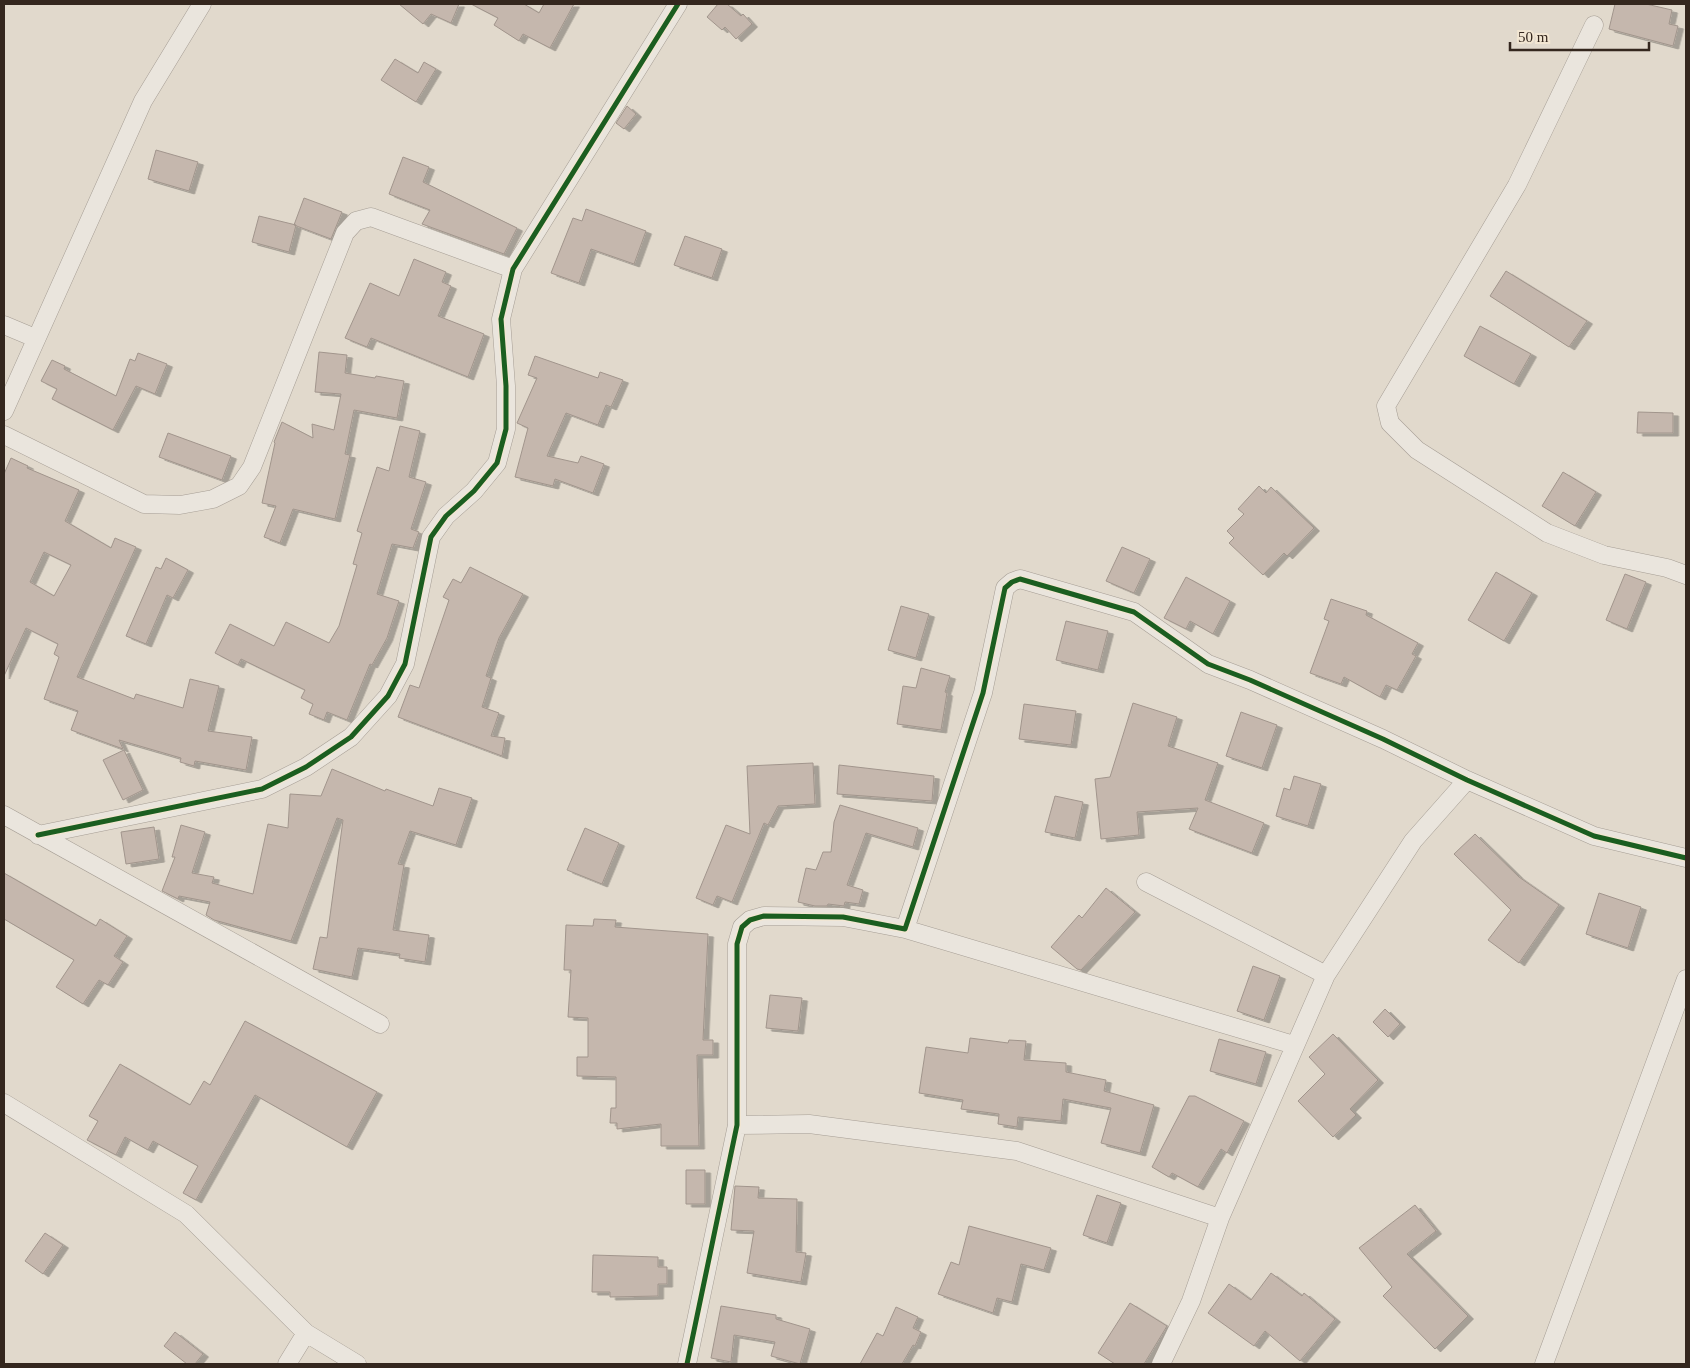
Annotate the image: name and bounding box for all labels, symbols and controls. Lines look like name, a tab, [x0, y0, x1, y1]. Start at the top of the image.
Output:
scale bar	[1510, 20, 1649, 52]
text: 50 m	[1518, 29, 1549, 45]

